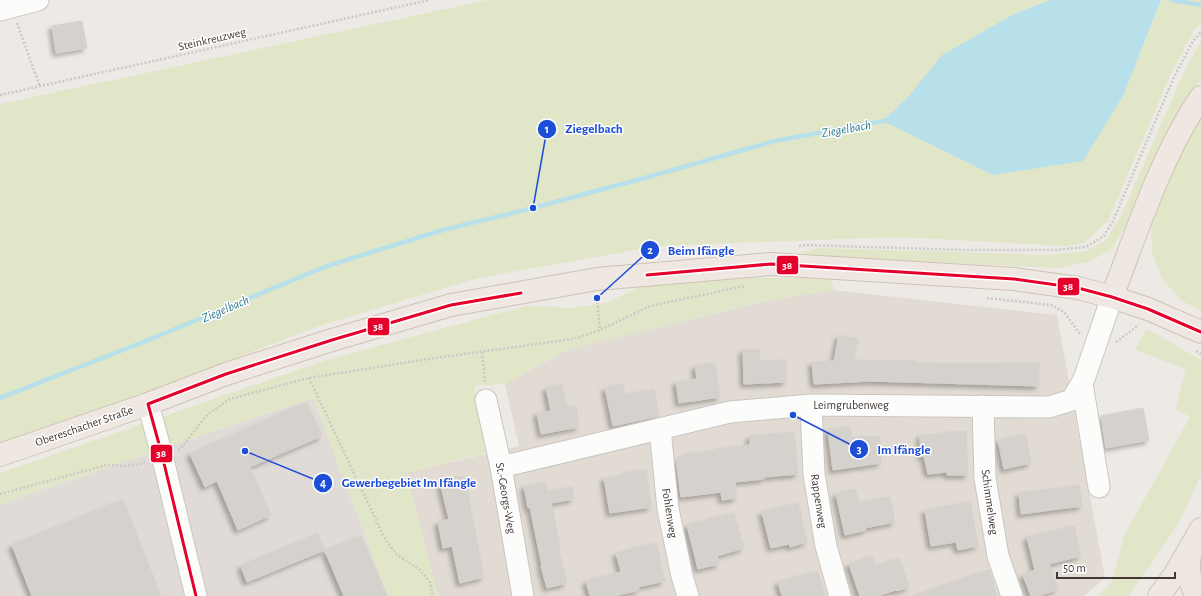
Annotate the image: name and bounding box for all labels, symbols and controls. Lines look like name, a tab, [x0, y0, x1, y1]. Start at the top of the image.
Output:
street label: Steinkreuzweg	[177, 25, 247, 53]
callout: Ziegelbach	[537, 116, 631, 141]
water label: Ziegelbach	[820, 119, 872, 140]
text: 1	[545, 123, 549, 135]
text: Ziegelbach	[565, 123, 623, 136]
callout: Beim Ifängle	[640, 238, 742, 263]
text: 2	[647, 244, 653, 256]
text: Beim Ifängle	[668, 245, 734, 258]
line badge: 38	[776, 255, 799, 275]
text: 38	[782, 260, 792, 271]
line badge: 38	[1057, 277, 1080, 296]
text: 38	[1063, 281, 1073, 292]
water label: Ziegelbach	[200, 294, 251, 325]
line badge: 38	[367, 317, 390, 336]
text: 38	[373, 321, 383, 332]
street label: Leimgrubenweg	[813, 399, 889, 411]
street label: Obereschacher Straße	[33, 404, 135, 448]
callout: Im Ifängle	[849, 436, 938, 461]
text: 3	[856, 443, 862, 455]
line badge: 38	[150, 444, 173, 463]
text: Im Ifängle	[877, 444, 931, 457]
text: 38	[156, 448, 166, 459]
street label: St.-Georgs-Weg	[494, 461, 518, 535]
street label: Schimmelweg	[979, 469, 1001, 536]
callout: Gewerbegebiet Im Ifängle	[313, 470, 484, 495]
street label: Rappenweg	[809, 473, 829, 529]
text: 4	[320, 477, 326, 489]
text: Gewerbegebiet Im Ifängle	[342, 477, 476, 490]
street label: Fohlenweg	[660, 487, 680, 539]
scale bar	[1057, 554, 1175, 580]
text: 50 m	[1063, 562, 1086, 574]

